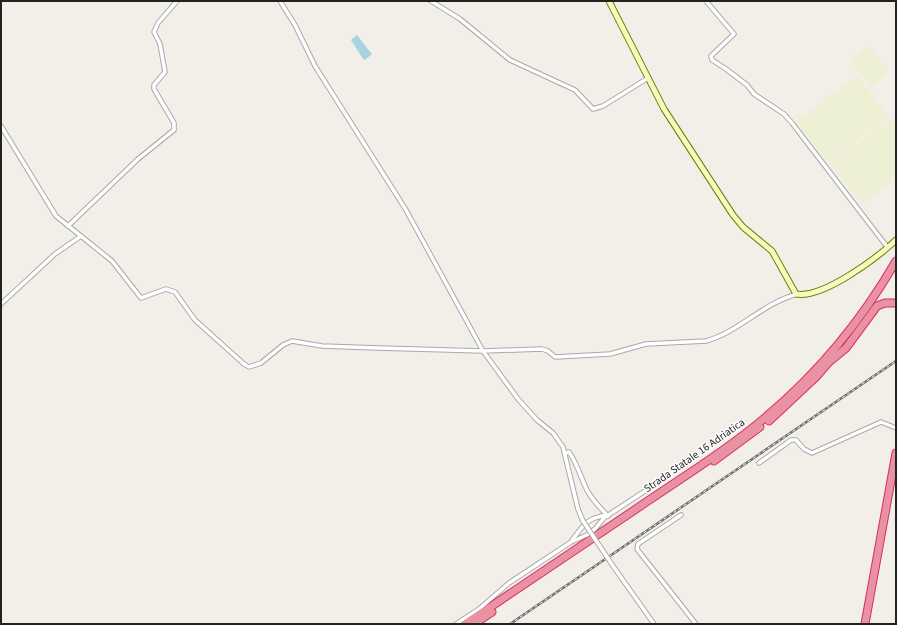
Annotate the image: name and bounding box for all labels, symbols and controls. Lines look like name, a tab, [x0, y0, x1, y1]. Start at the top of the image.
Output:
street label: Strada Statale 16 Adriatica	[641, 415, 748, 496]

